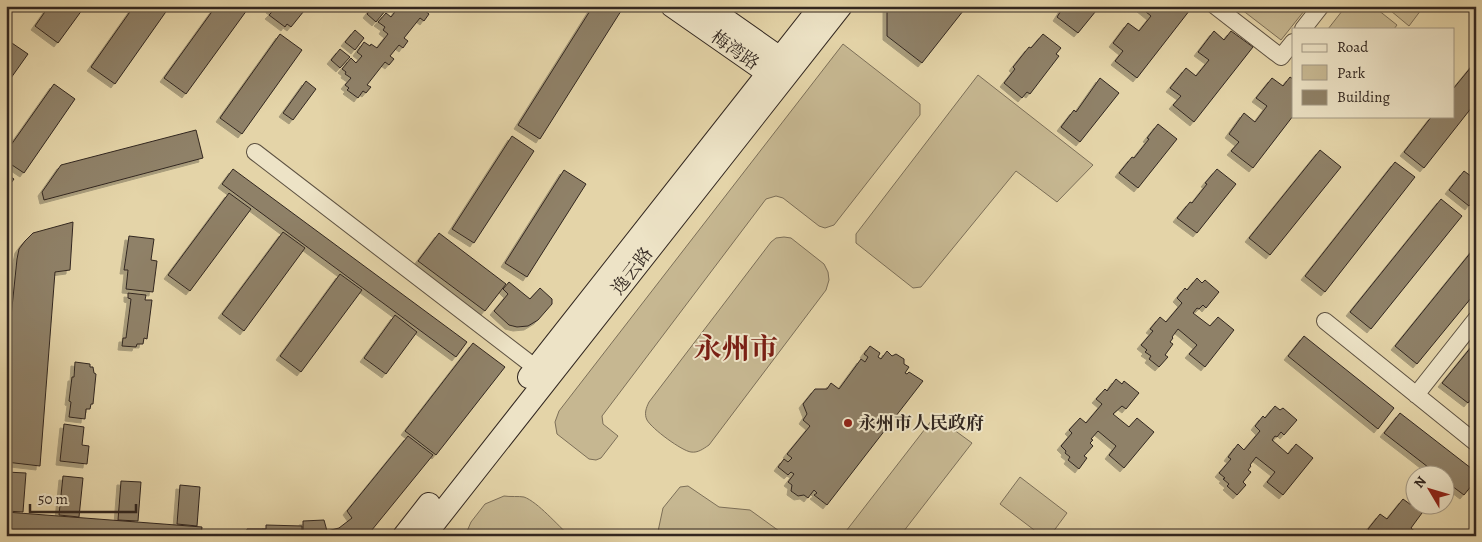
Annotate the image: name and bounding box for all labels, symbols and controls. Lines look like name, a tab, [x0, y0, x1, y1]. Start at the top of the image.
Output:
street label: 梅湾路	[706, 25, 764, 75]
legend	[1292, 28, 1454, 118]
text: Road	[1337, 37, 1369, 57]
text: Park	[1337, 63, 1366, 83]
text: Building	[1337, 87, 1390, 107]
street label: 逸云路	[606, 242, 658, 300]
district label: 永州市	[694, 330, 778, 368]
place label: 永州市人民政府	[858, 411, 984, 435]
marker: 永州市人民政府	[842, 417, 854, 429]
north arrow	[1404, 464, 1454, 514]
text: N	[1410, 472, 1431, 492]
scale bar	[30, 482, 136, 514]
text: 50 m	[38, 489, 68, 509]

